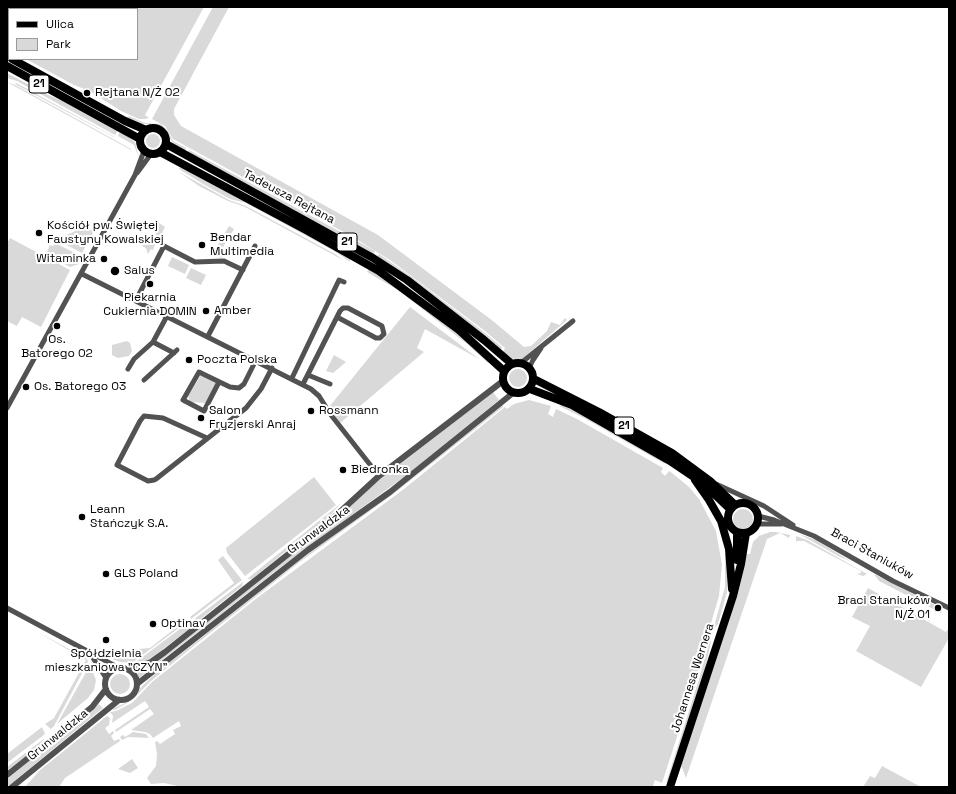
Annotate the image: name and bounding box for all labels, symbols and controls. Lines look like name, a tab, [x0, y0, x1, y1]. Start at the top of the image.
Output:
legend	[8, 8, 138, 60]
text: Ulica	[46, 16, 74, 32]
text: Park	[46, 36, 71, 52]
road number: 21	[29, 75, 49, 93]
place label: Rejtana N/Ż 02	[95, 86, 180, 100]
marker: Rejtana N/Ż 02	[82, 88, 92, 98]
street label: Tadeusza Rejtana	[241, 167, 337, 227]
place label: Kościół pw. Świętej Faustyny Kowalskiej	[47, 219, 164, 247]
marker: Kościół pw. Świętej Faustyny Kowalskiej	[34, 228, 44, 238]
place label: Bendar Multimedia	[210, 231, 274, 259]
road number: 21	[337, 233, 357, 251]
marker: Bendar Multimedia	[197, 240, 207, 250]
place label: Witaminka	[36, 252, 96, 266]
marker: Witaminka	[99, 254, 109, 264]
place label: Salus	[124, 264, 155, 278]
marker: Salus	[109, 265, 121, 277]
marker: Piekarnia Cukiernia DOMIN	[145, 279, 155, 289]
place label: Piekarnia Cukiernia DOMIN	[103, 291, 197, 319]
place label: Amber	[214, 304, 251, 318]
marker: Amber	[201, 306, 211, 316]
marker: Os. Batorego 02	[52, 321, 62, 331]
place label: Os. Batorego 02	[21, 333, 93, 361]
place label: Poczta Polska	[197, 353, 277, 367]
marker: Poczta Polska	[184, 355, 194, 365]
place label: Os. Batorego 03	[34, 380, 126, 394]
marker: Os. Batorego 03	[21, 382, 31, 392]
place label: Salon Fryzjerski Anraj	[209, 404, 296, 432]
place label: Rossmann	[319, 404, 379, 418]
marker: Rossmann	[306, 406, 316, 416]
marker: Salon Fryzjerski Anraj	[196, 413, 206, 423]
road number: 21	[614, 417, 634, 435]
place label: Biedronka	[351, 463, 409, 477]
marker: Biedronka	[338, 465, 348, 475]
place label: Leann Stańczyk S.A.	[90, 503, 168, 531]
street label: Grunwaldzka	[285, 503, 353, 557]
marker: Leann Stańczyk S.A.	[77, 512, 87, 522]
street label: Braci Staniuków	[828, 525, 916, 583]
place label: GLS Poland	[114, 567, 178, 581]
marker: GLS Poland	[101, 569, 111, 579]
place label: Braci Staniuków N/Ż 01	[837, 594, 930, 622]
marker: Braci Staniuków N/Ż 01	[933, 603, 943, 613]
place label: Optinav	[161, 617, 205, 631]
marker: Optinav	[148, 619, 158, 629]
street label: Johannesa Wernera	[669, 621, 717, 735]
marker: Spółdzielnia mieszkaniowa "CZYN"	[101, 635, 111, 645]
place label: Spółdzielnia mieszkaniowa "CZYN"	[44, 647, 168, 675]
street label: Grunwaldzka	[25, 706, 91, 764]

